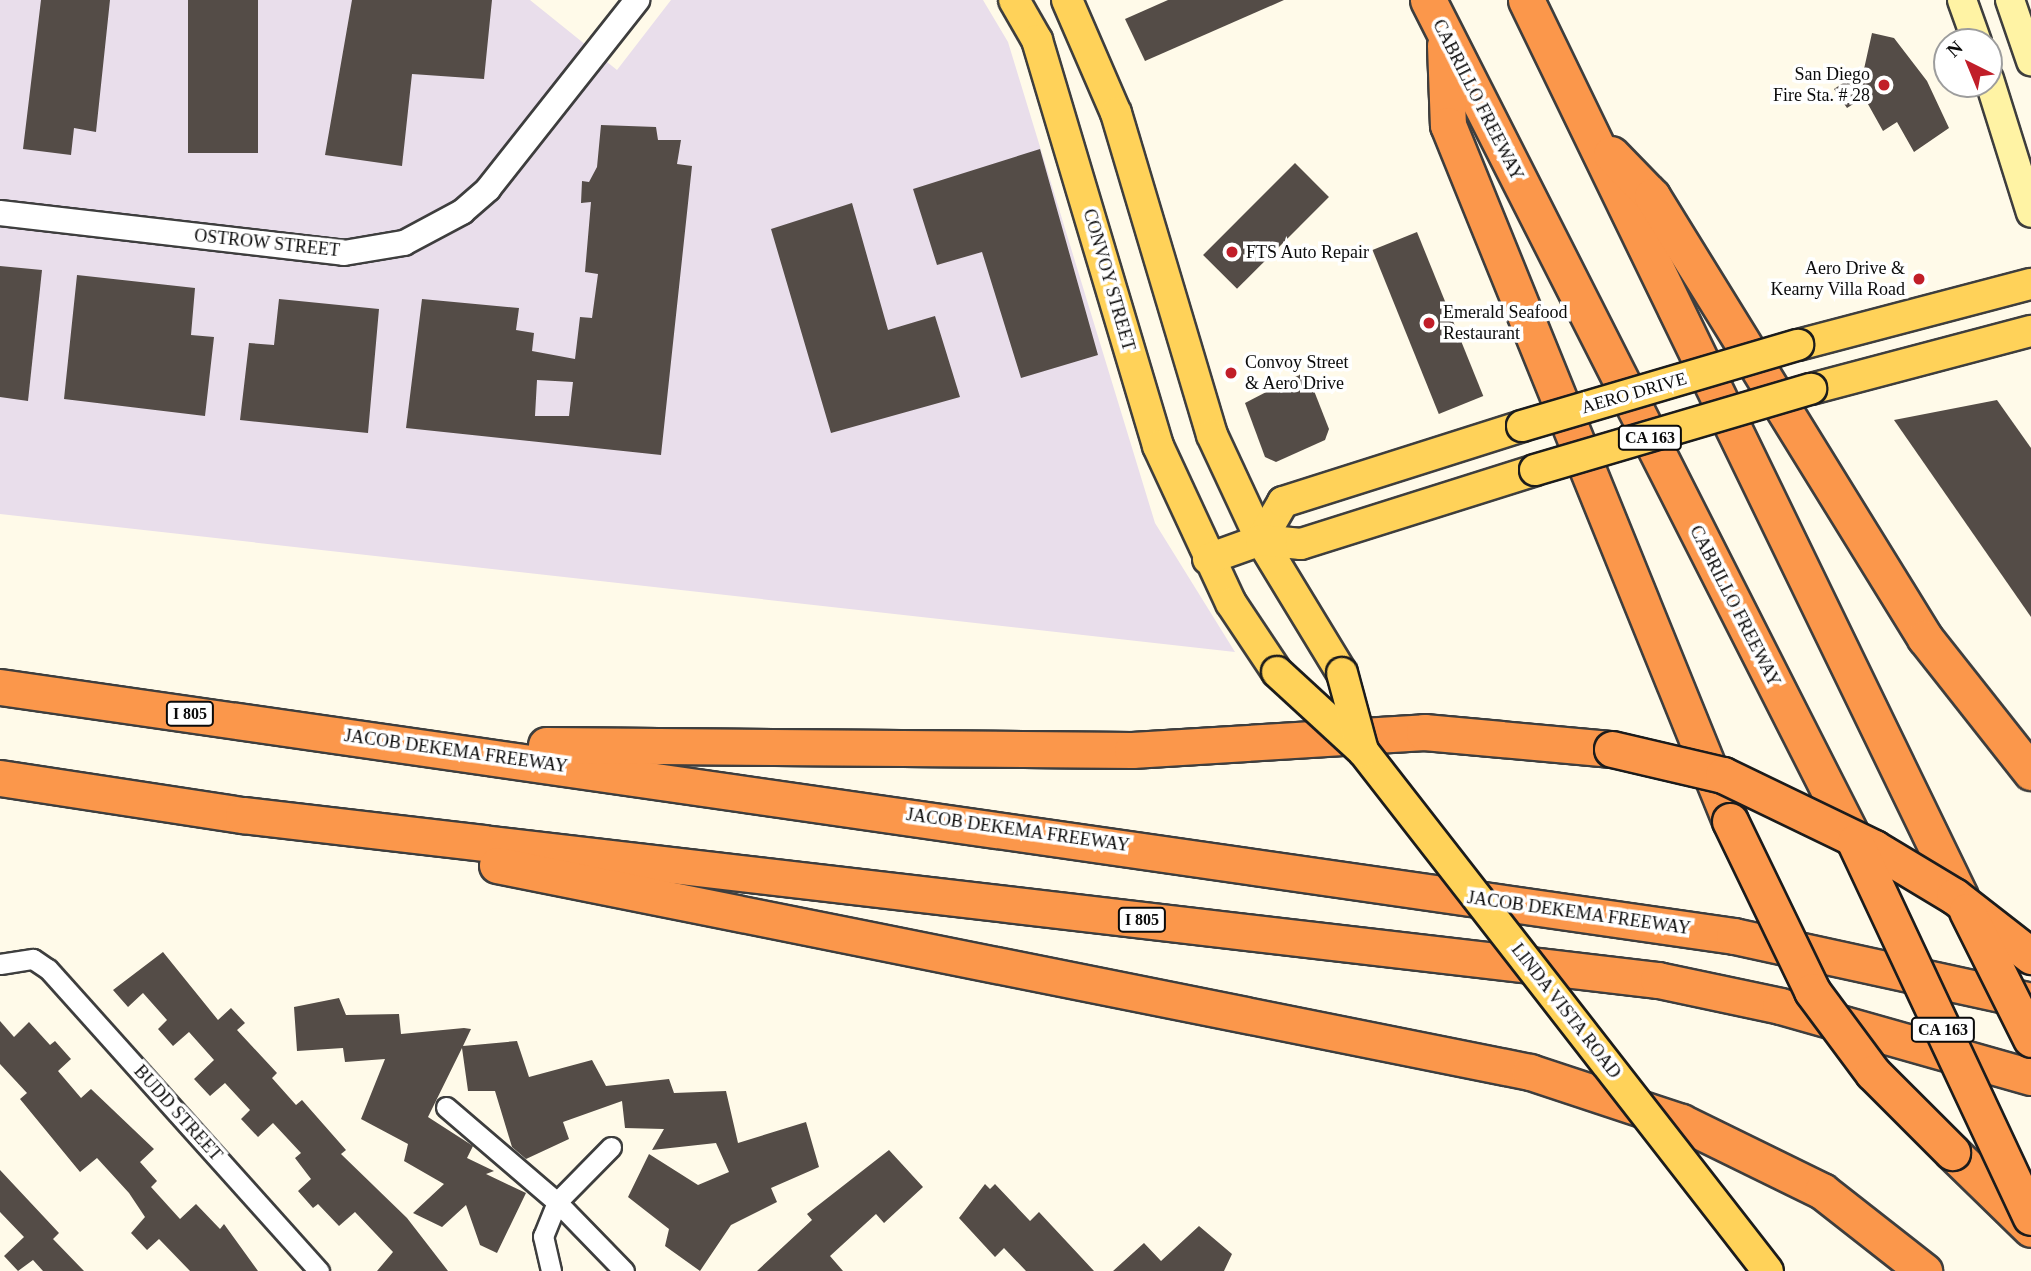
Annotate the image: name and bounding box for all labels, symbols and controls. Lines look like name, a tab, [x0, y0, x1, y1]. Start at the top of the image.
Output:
street label: CABRILLO FREEWAY	[1428, 16, 1528, 184]
north arrow	[1933, 28, 2003, 98]
text: N	[1943, 36, 1967, 61]
place label: San Diego Fire Sta. # 28	[1773, 64, 1870, 106]
marker: San Diego Fire Sta. # 28	[1876, 77, 1892, 93]
street label: CONVOY STREET	[1078, 206, 1140, 354]
street label: OSTROW STREET	[193, 225, 341, 261]
place label: FTS Auto Repair	[1246, 241, 1370, 263]
marker: FTS Auto Repair	[1224, 244, 1240, 260]
place label: Aero Drive & Kearny Villa Road	[1770, 258, 1905, 300]
marker: Aero Drive & Kearny Villa Road	[1911, 271, 1927, 287]
place label: Emerald Seafood Restaurant	[1443, 302, 1567, 344]
marker: Emerald Seafood Restaurant	[1421, 315, 1437, 331]
place label: Convoy Street & Aero Drive	[1245, 352, 1348, 394]
marker: Convoy Street & Aero Drive	[1223, 365, 1239, 381]
street label: AERO DRIVE	[1579, 368, 1689, 418]
road number: CA 163	[1617, 426, 1683, 450]
street label: CABRILLO FREEWAY	[1685, 522, 1785, 690]
road number: I 805	[166, 702, 214, 726]
street label: JACOB DEKEMA FREEWAY	[342, 725, 570, 777]
street label: JACOB DEKEMA FREEWAY	[904, 804, 1132, 856]
street label: JACOB DEKEMA FREEWAY	[1465, 887, 1693, 939]
road number: I 805	[1118, 908, 1166, 932]
street label: LINDA VISTA ROAD	[1506, 938, 1626, 1084]
road number: CA 163	[1910, 1018, 1976, 1042]
street label: BUDD STREET	[129, 1061, 227, 1165]

